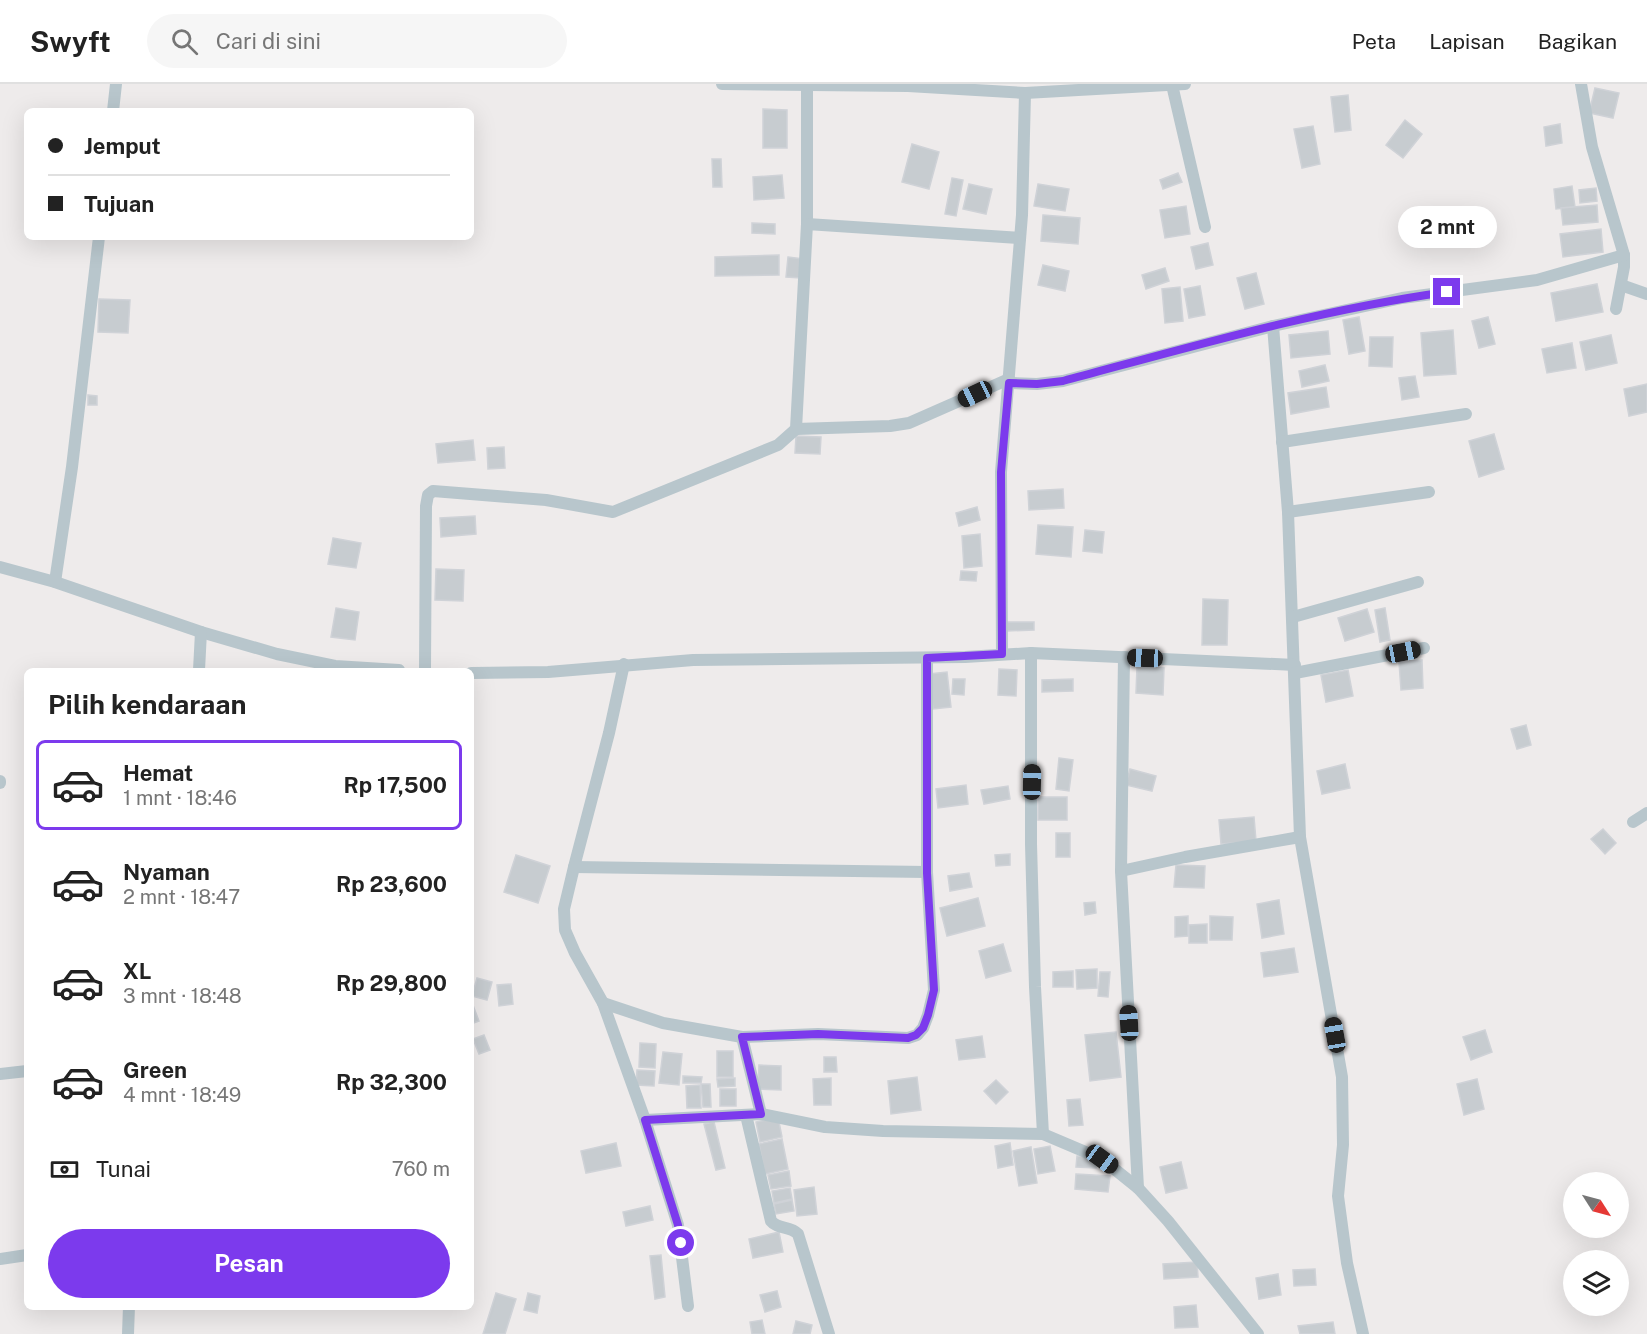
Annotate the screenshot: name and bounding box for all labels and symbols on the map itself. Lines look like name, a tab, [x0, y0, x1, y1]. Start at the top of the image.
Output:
callout: 2 mnt	[1398, 205, 1496, 247]
route end	[1433, 278, 1460, 305]
car	[955, 378, 995, 410]
car	[1384, 640, 1422, 664]
car	[1127, 648, 1163, 668]
car	[1023, 764, 1041, 800]
car	[1119, 1005, 1139, 1041]
car	[1323, 1016, 1347, 1054]
car	[1082, 1141, 1122, 1177]
north arrow	[1563, 1172, 1629, 1238]
route start	[667, 1229, 694, 1256]

